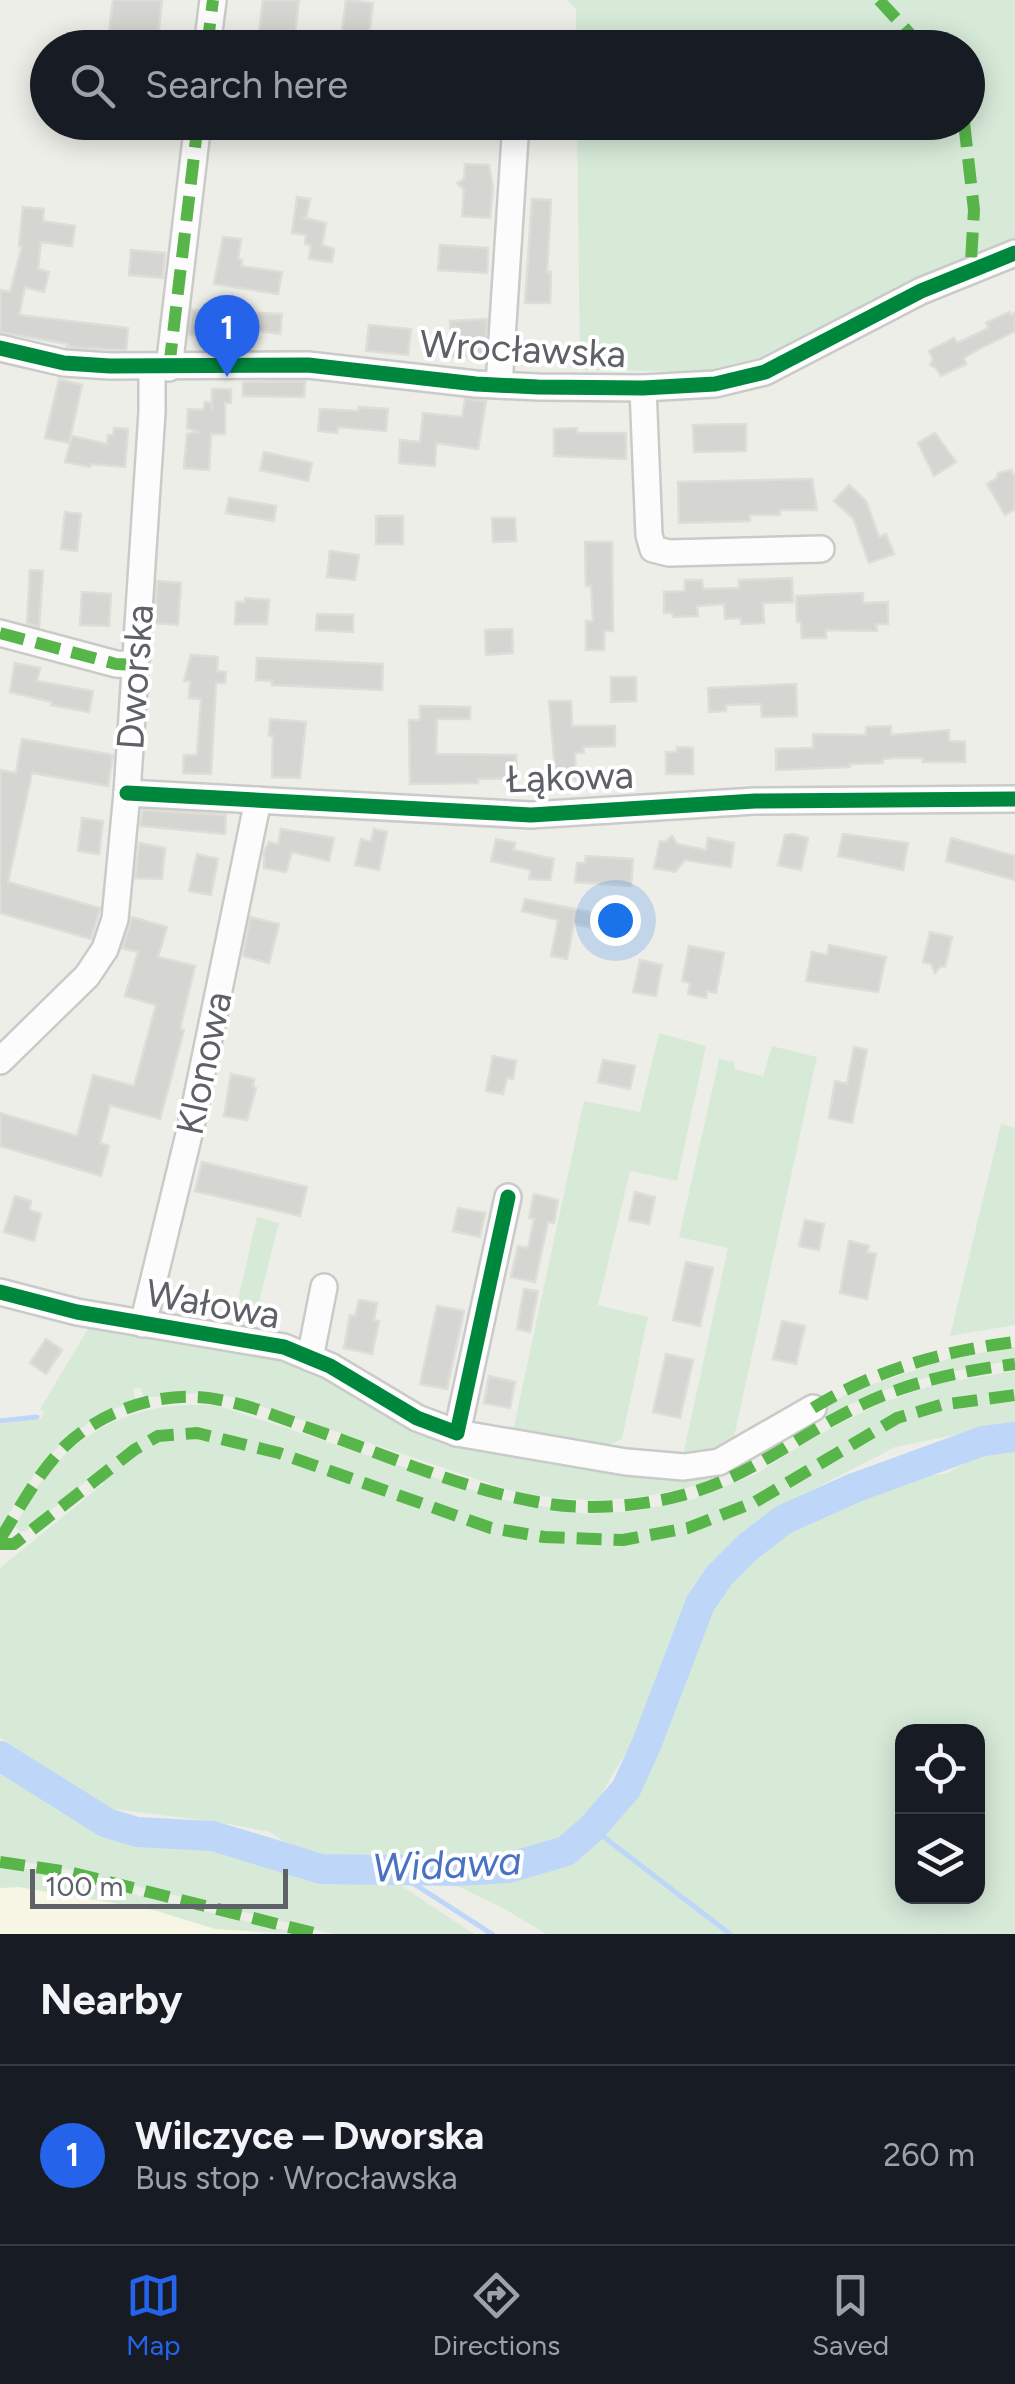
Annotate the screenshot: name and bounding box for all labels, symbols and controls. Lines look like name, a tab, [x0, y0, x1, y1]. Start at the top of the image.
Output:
search box	[30, 30, 985, 140]
icon: search	[65, 58, 120, 113]
text: Search here	[145, 62, 348, 108]
pin: 1	[194, 294, 260, 377]
street label: Wrocławska	[419, 321, 627, 377]
street label: Dworska	[107, 603, 163, 751]
street label: Łąkowa	[506, 752, 634, 802]
your location	[590, 895, 641, 946]
street label: Klonowa	[166, 987, 242, 1139]
street label: Wałowa	[142, 1270, 284, 1338]
map controls	[895, 1724, 985, 1904]
button: locate	[895, 1724, 985, 1814]
button: layers	[895, 1814, 985, 1904]
water label: Widawa	[371, 1836, 523, 1892]
scale bar	[30, 1864, 288, 1908]
text: 100 m	[45, 1869, 123, 1903]
text: Nearby	[40, 1974, 182, 2025]
text: Wilczyce – Dworska	[135, 2113, 484, 2159]
text: 1	[66, 2136, 79, 2174]
text: 260 m	[883, 2136, 975, 2174]
text: Bus stop · Wrocławska	[135, 2159, 457, 2197]
tab: Map	[126, 2268, 181, 2362]
tab: Directions	[433, 2268, 560, 2362]
tab: Saved	[812, 2268, 889, 2362]

